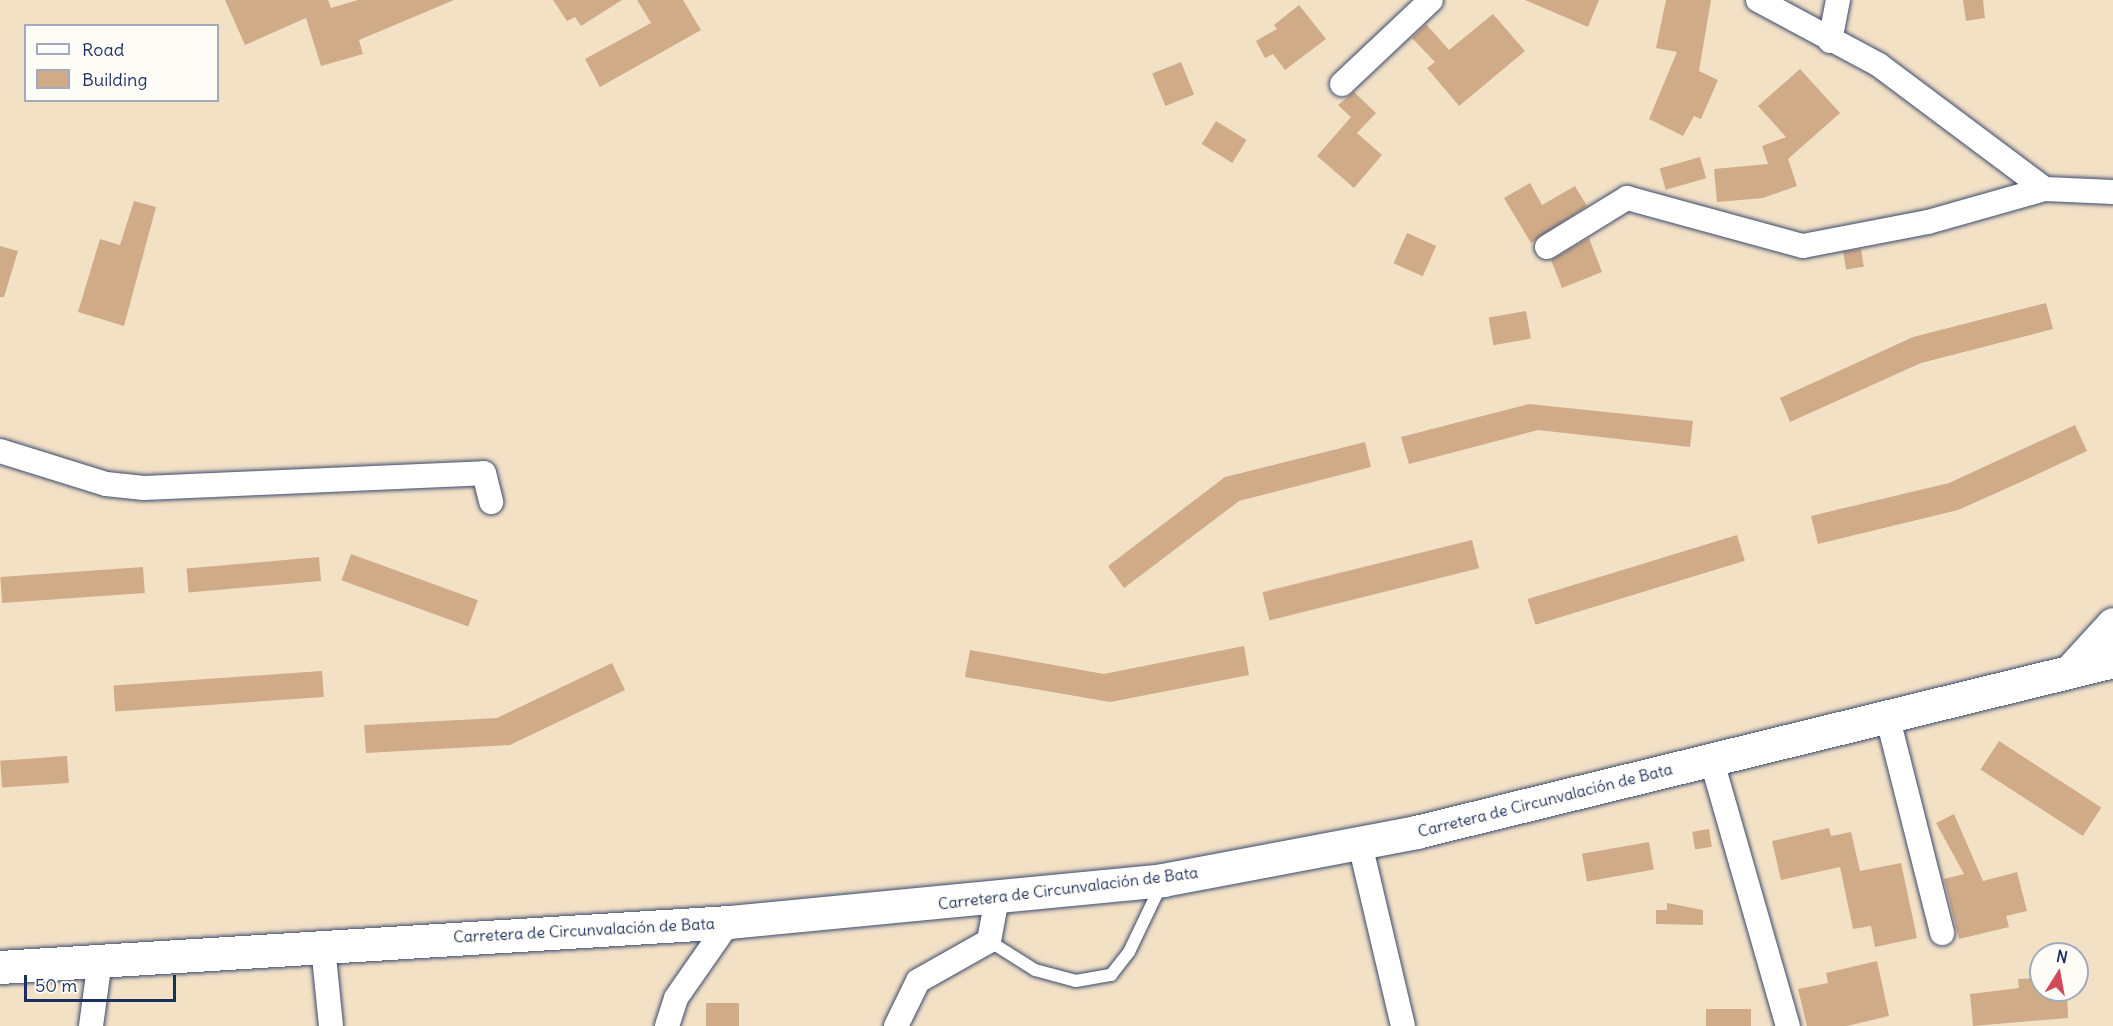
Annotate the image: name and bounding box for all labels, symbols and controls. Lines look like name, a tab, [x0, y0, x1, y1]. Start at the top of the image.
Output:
legend	[24, 24, 219, 102]
text: Road	[82, 38, 124, 61]
text: Building	[82, 68, 147, 91]
street label: Carretera de Circunvalación de Bata	[1416, 759, 1674, 841]
street label: Carretera de Circunvalación de Bata	[937, 863, 1199, 913]
street label: Carretera de Circunvalación de Bata	[453, 914, 715, 946]
north arrow	[2029, 942, 2089, 1002]
text: N	[2055, 945, 2069, 967]
scale bar	[27, 963, 178, 1001]
text: 50 m	[35, 974, 77, 997]

